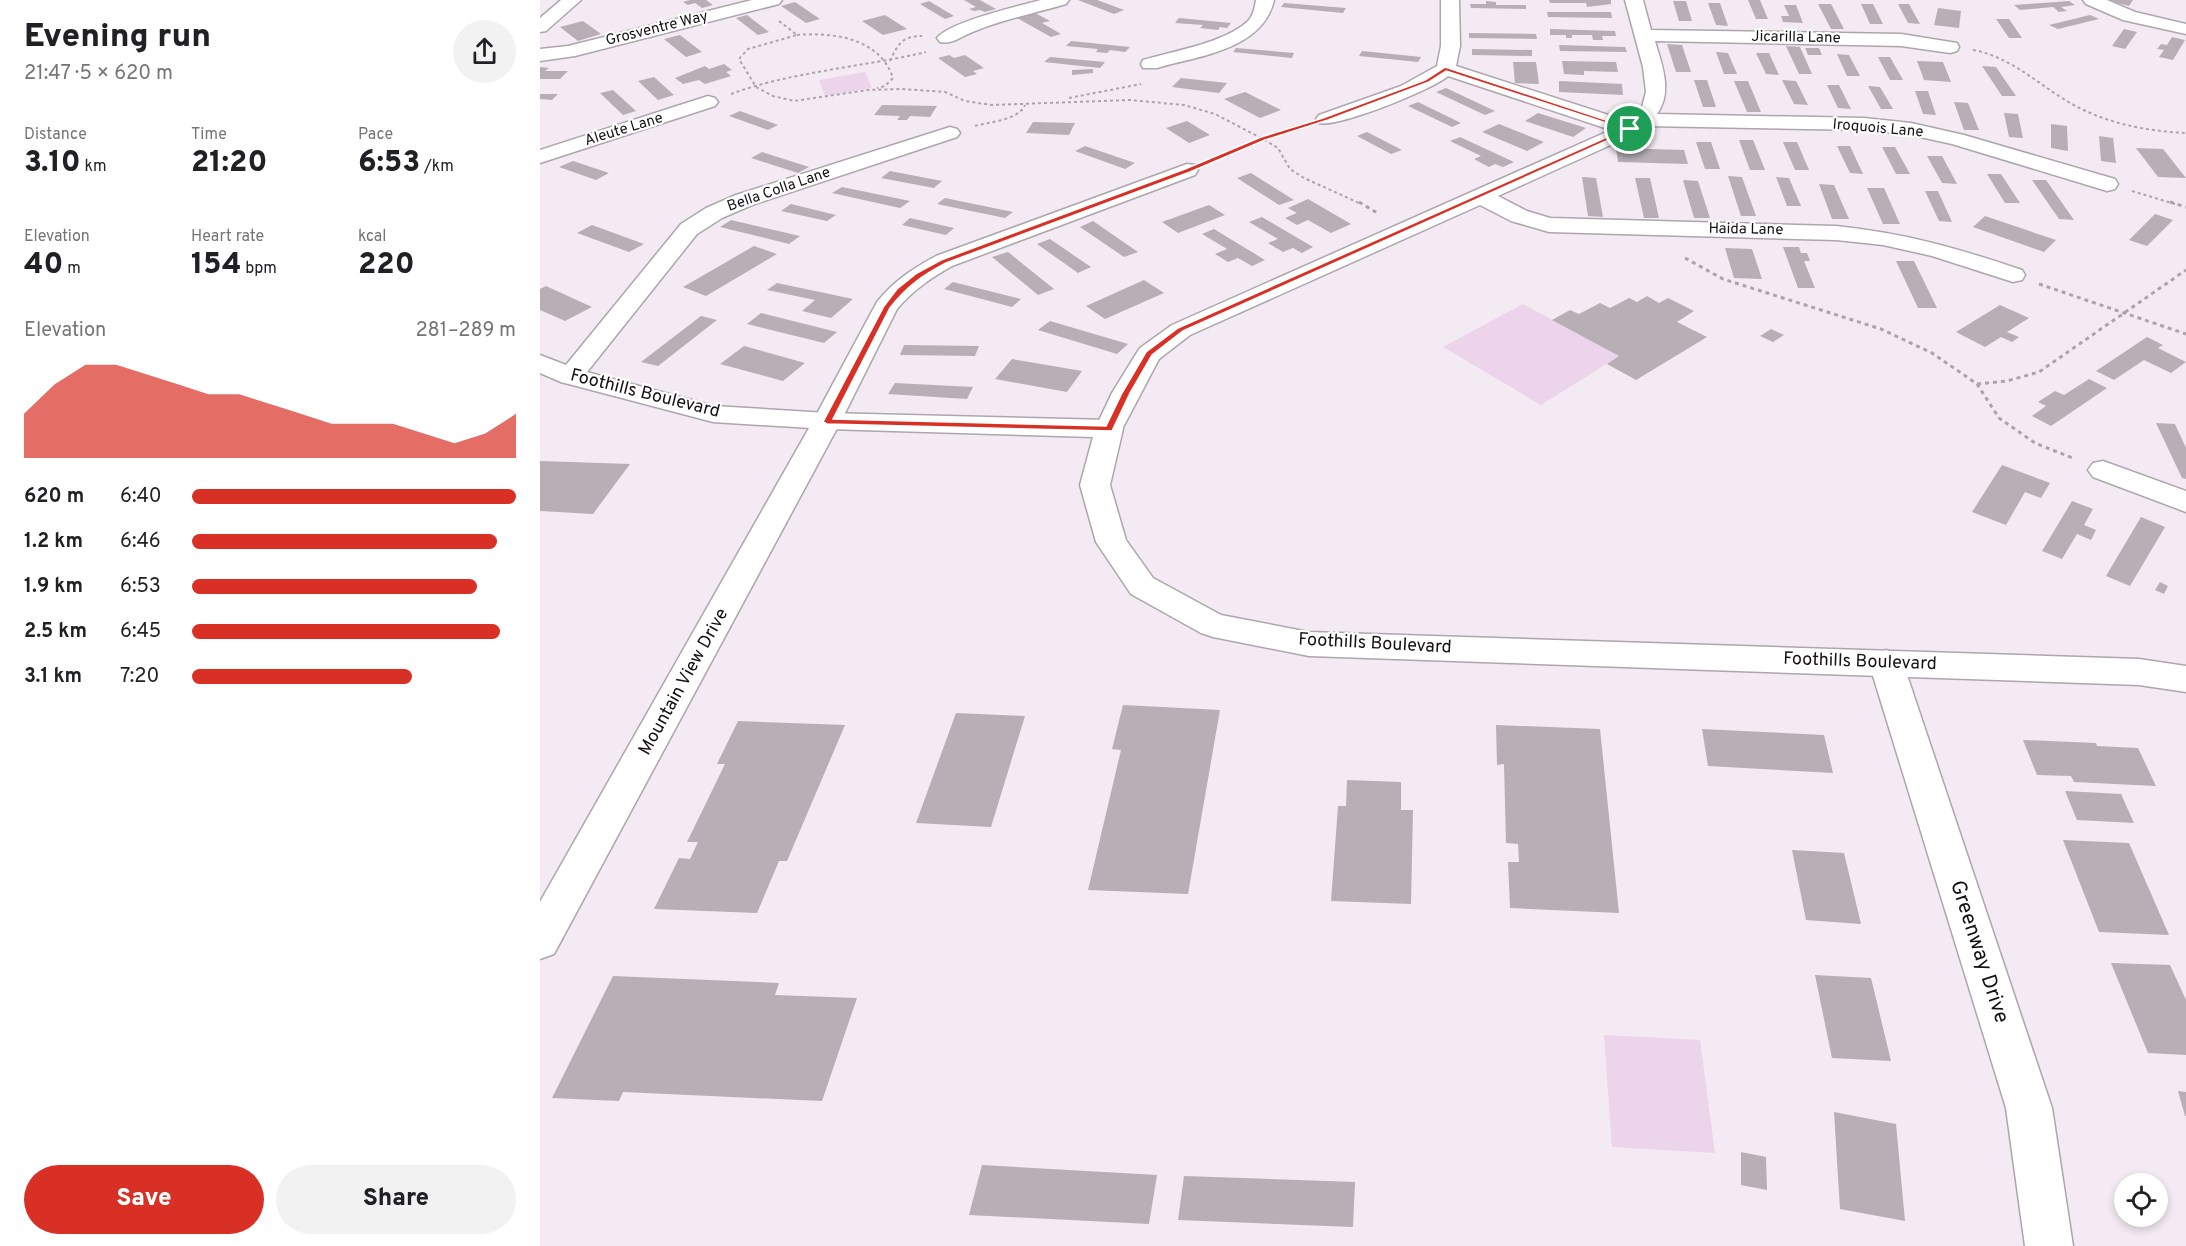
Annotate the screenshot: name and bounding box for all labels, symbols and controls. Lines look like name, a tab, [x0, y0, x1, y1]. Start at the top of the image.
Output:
street label: Grosventre Way	[604, 7, 710, 51]
text: Evening run	[24, 17, 211, 59]
button: share	[453, 20, 516, 83]
street label: Jicarilla Lane	[1751, 28, 1841, 48]
text: 21:47 · 5 × 620 m	[24, 61, 173, 87]
pin	[1604, 103, 1655, 154]
street label: Aleute Lane	[583, 109, 665, 151]
icon: arrive	[1613, 112, 1646, 145]
street label: Iroquois Lane	[1832, 116, 1924, 142]
text: Distance	[24, 125, 87, 145]
text: Time	[191, 125, 227, 145]
text: Pace	[358, 125, 393, 145]
text: 3.10	[24, 145, 81, 182]
text: 21:20	[191, 145, 267, 182]
text: 6:53	[358, 145, 420, 182]
text: km	[81, 157, 107, 177]
text: /km	[420, 157, 454, 177]
street label: Bella Colla Lane	[725, 163, 833, 217]
street label: Haida Lane	[1708, 220, 1784, 240]
text: Elevation	[24, 227, 90, 247]
text: Heart rate	[191, 227, 264, 247]
text: kcal	[358, 227, 386, 247]
text: 40	[24, 247, 63, 284]
text: 154	[191, 247, 242, 284]
text: 220	[358, 247, 415, 284]
text: m	[63, 259, 81, 279]
text: bpm	[242, 259, 277, 279]
text: Elevation	[24, 318, 106, 344]
text: 281–289 m	[415, 318, 516, 344]
street label: Foothills Boulevard	[568, 364, 722, 424]
text: 620 m	[24, 484, 84, 510]
text: 6:40	[120, 484, 162, 510]
text: 1.2 km	[24, 529, 83, 555]
text: 6:46	[120, 529, 161, 555]
text: 1.9 km	[24, 574, 83, 600]
text: 6:53	[120, 574, 161, 600]
street label: Mountain View Drive	[634, 604, 734, 760]
text: 2.5 km	[24, 619, 87, 645]
text: 6:45	[120, 619, 161, 645]
street label: Foothills Boulevard	[1298, 628, 1452, 660]
street label: Foothills Boulevard	[1783, 648, 1937, 676]
text: 3.1 km	[24, 664, 82, 690]
text: 7:20	[120, 664, 159, 690]
street label: Greenway Drive	[1943, 877, 2015, 1027]
button: Save	[24, 1165, 264, 1234]
button: Share	[276, 1165, 516, 1234]
map controls	[2114, 1173, 2168, 1227]
button: locate	[2114, 1173, 2168, 1227]

